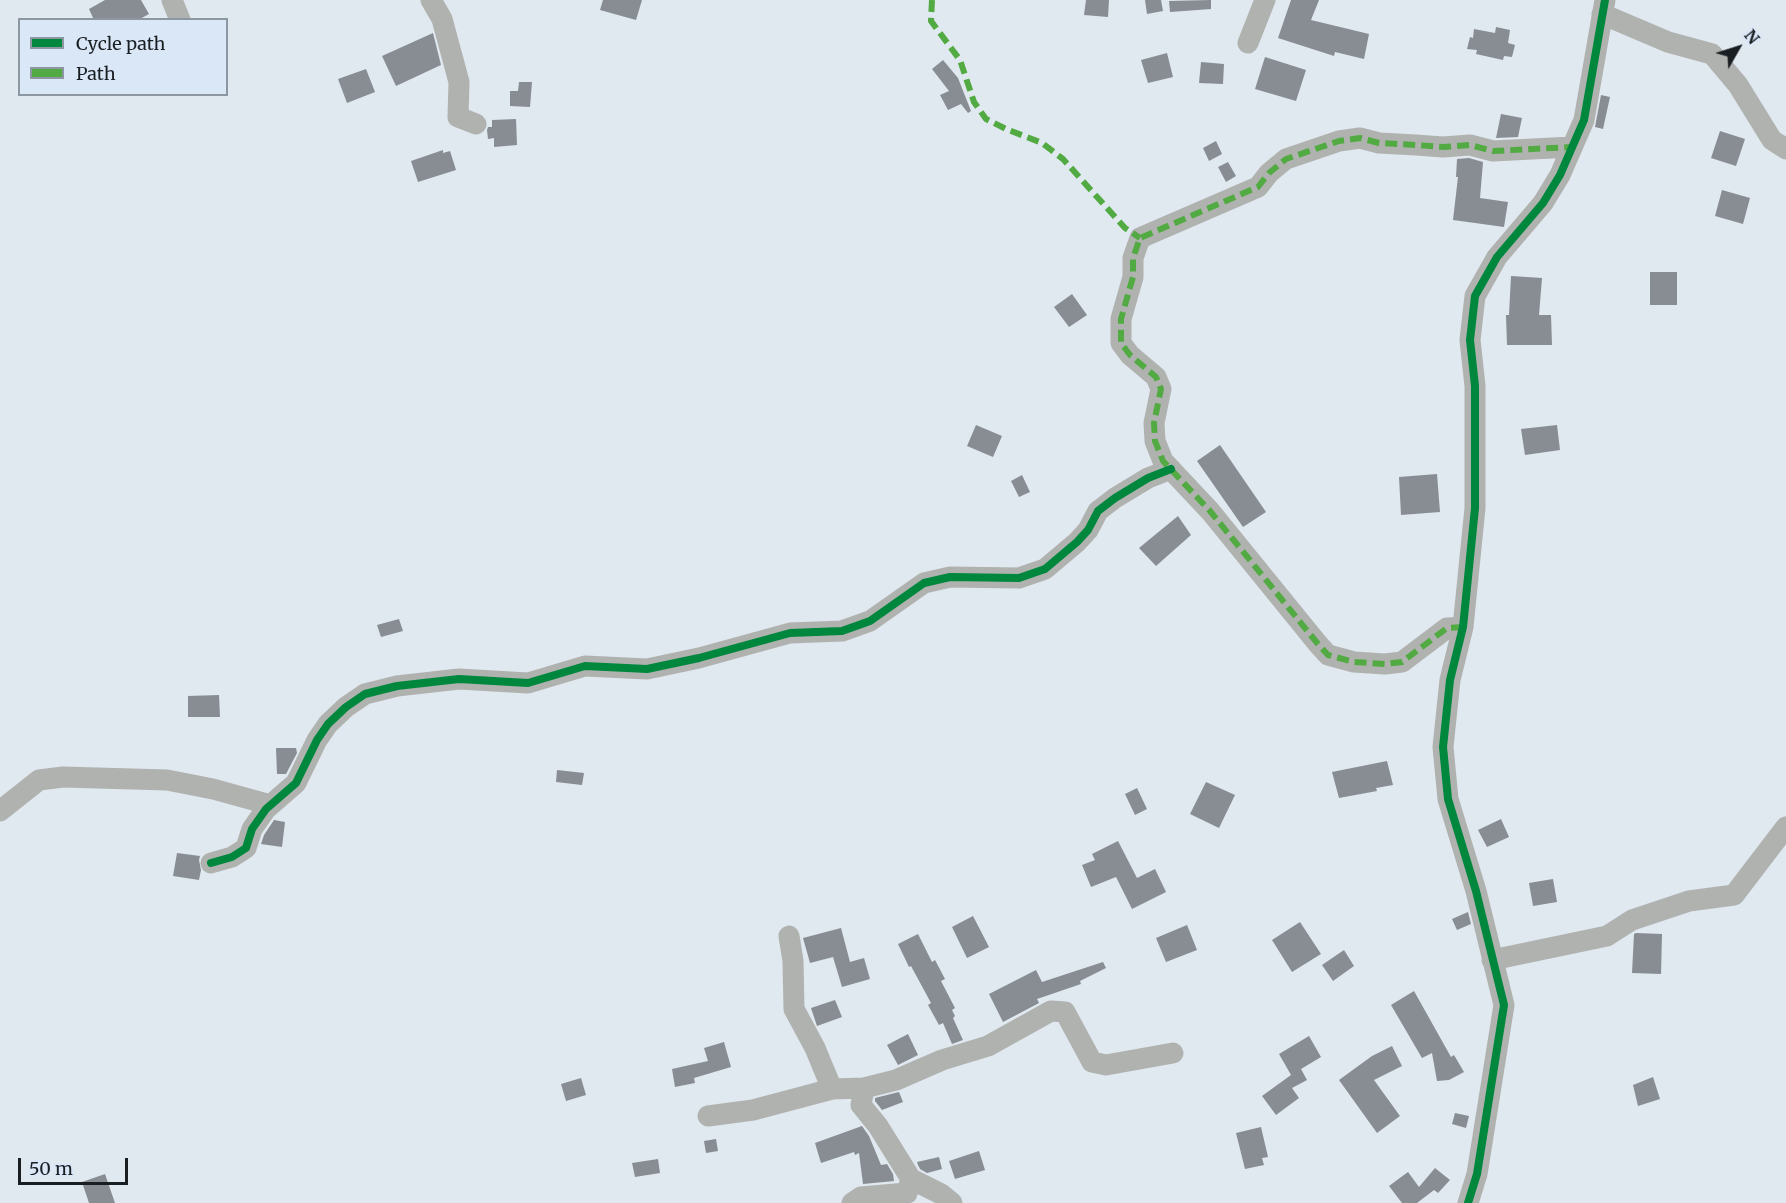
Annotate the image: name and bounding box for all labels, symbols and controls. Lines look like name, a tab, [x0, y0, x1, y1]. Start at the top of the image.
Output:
legend	[18, 18, 228, 96]
north arrow	[1708, 18, 1768, 78]
text: N	[1740, 25, 1764, 48]
text: Cycle path	[76, 32, 165, 55]
text: Path	[76, 62, 116, 85]
scale bar	[21, 1146, 130, 1184]
text: 50 m	[29, 1157, 73, 1180]

